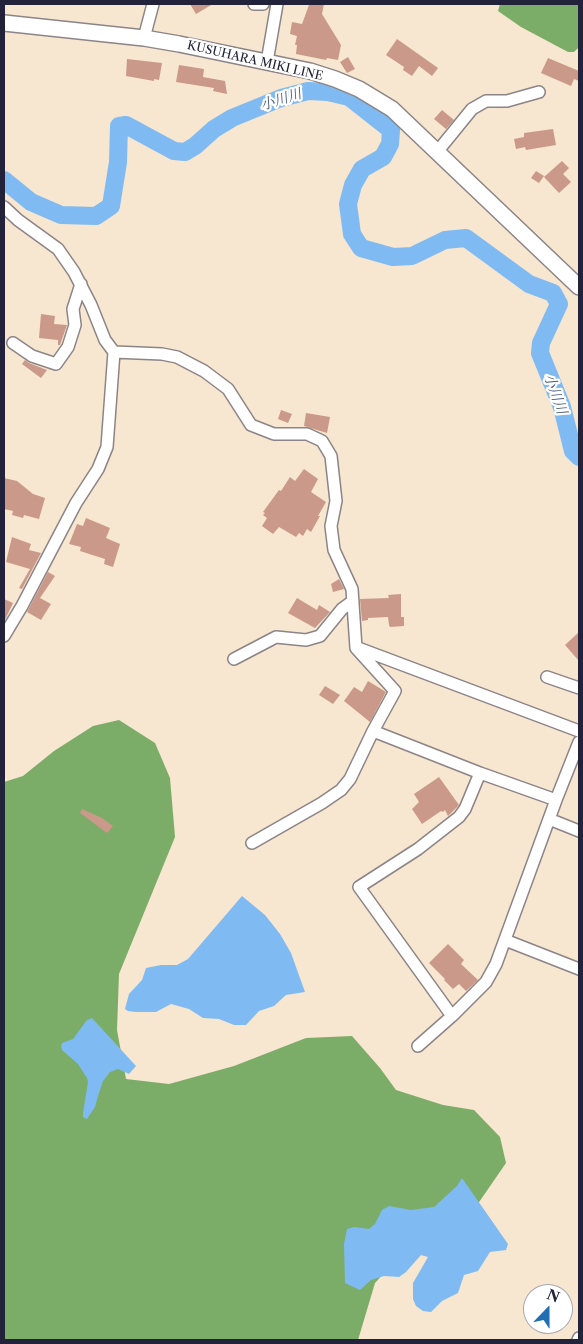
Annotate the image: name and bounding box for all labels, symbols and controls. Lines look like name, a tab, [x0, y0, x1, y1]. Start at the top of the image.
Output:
street label: KUSUHARA MIKI LINE	[186, 38, 324, 84]
water label: 小川川	[258, 86, 304, 114]
water label: 小川川	[540, 371, 570, 417]
north arrow	[523, 1284, 573, 1334]
text: N	[544, 1285, 562, 1307]

